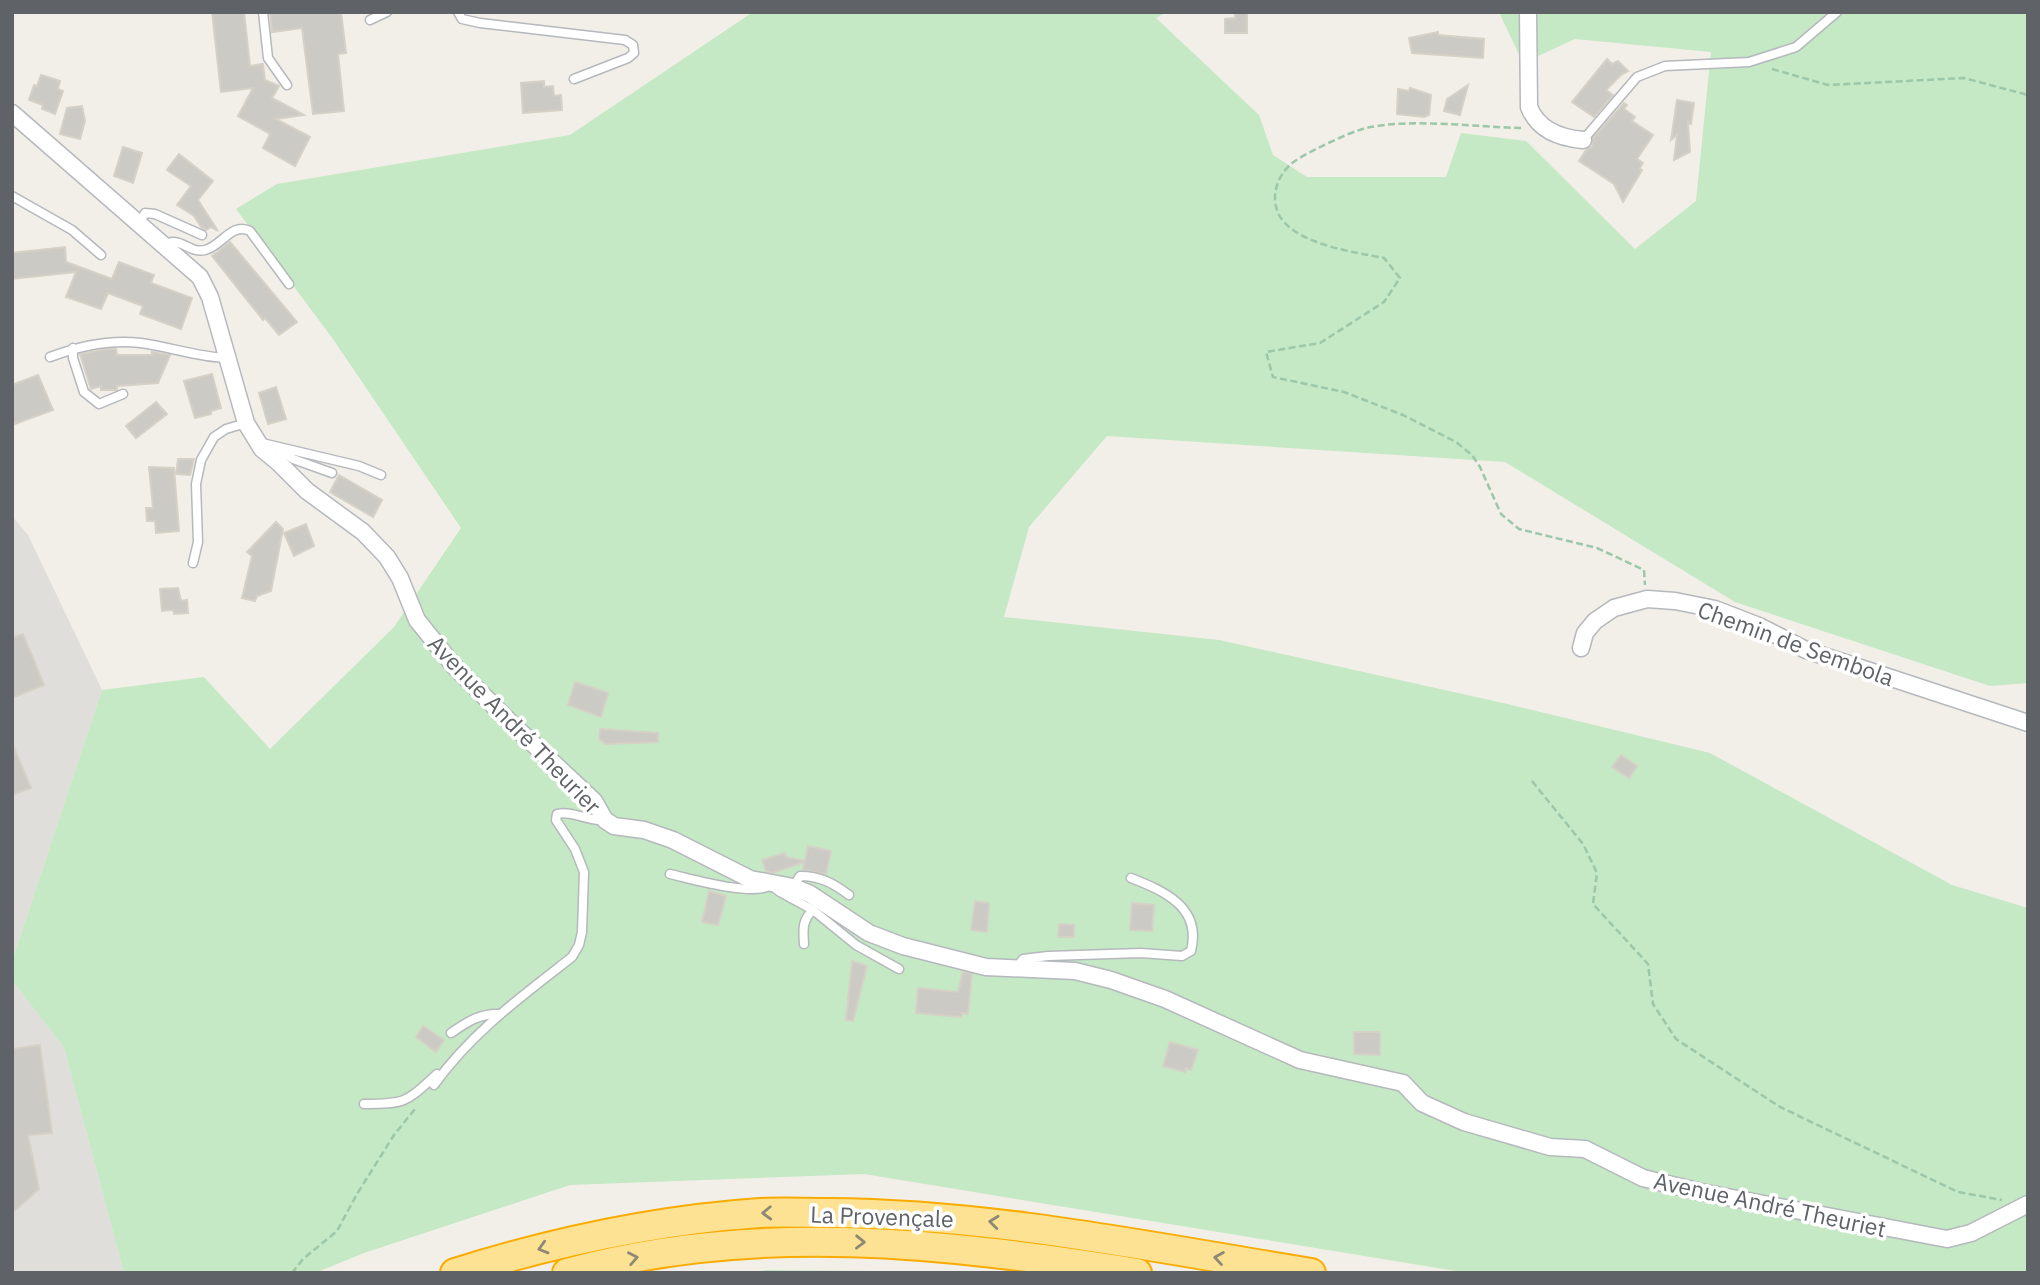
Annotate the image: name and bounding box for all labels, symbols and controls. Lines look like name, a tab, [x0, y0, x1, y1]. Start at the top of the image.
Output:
street label: Chemin de Sembola	[1694, 594, 1898, 692]
street label: Avenue André Theurier	[422, 628, 608, 820]
street label: Avenue André Theuriet	[1651, 1165, 1889, 1243]
street label: La Provençale	[810, 1199, 954, 1233]
one-way arrow	[762, 1206, 773, 1221]
one-way arrow	[989, 1215, 1000, 1230]
one-way arrow	[855, 1234, 866, 1250]
one-way arrow	[537, 1240, 549, 1254]
one-way arrow	[627, 1251, 639, 1266]
one-way arrow	[1213, 1251, 1225, 1266]

